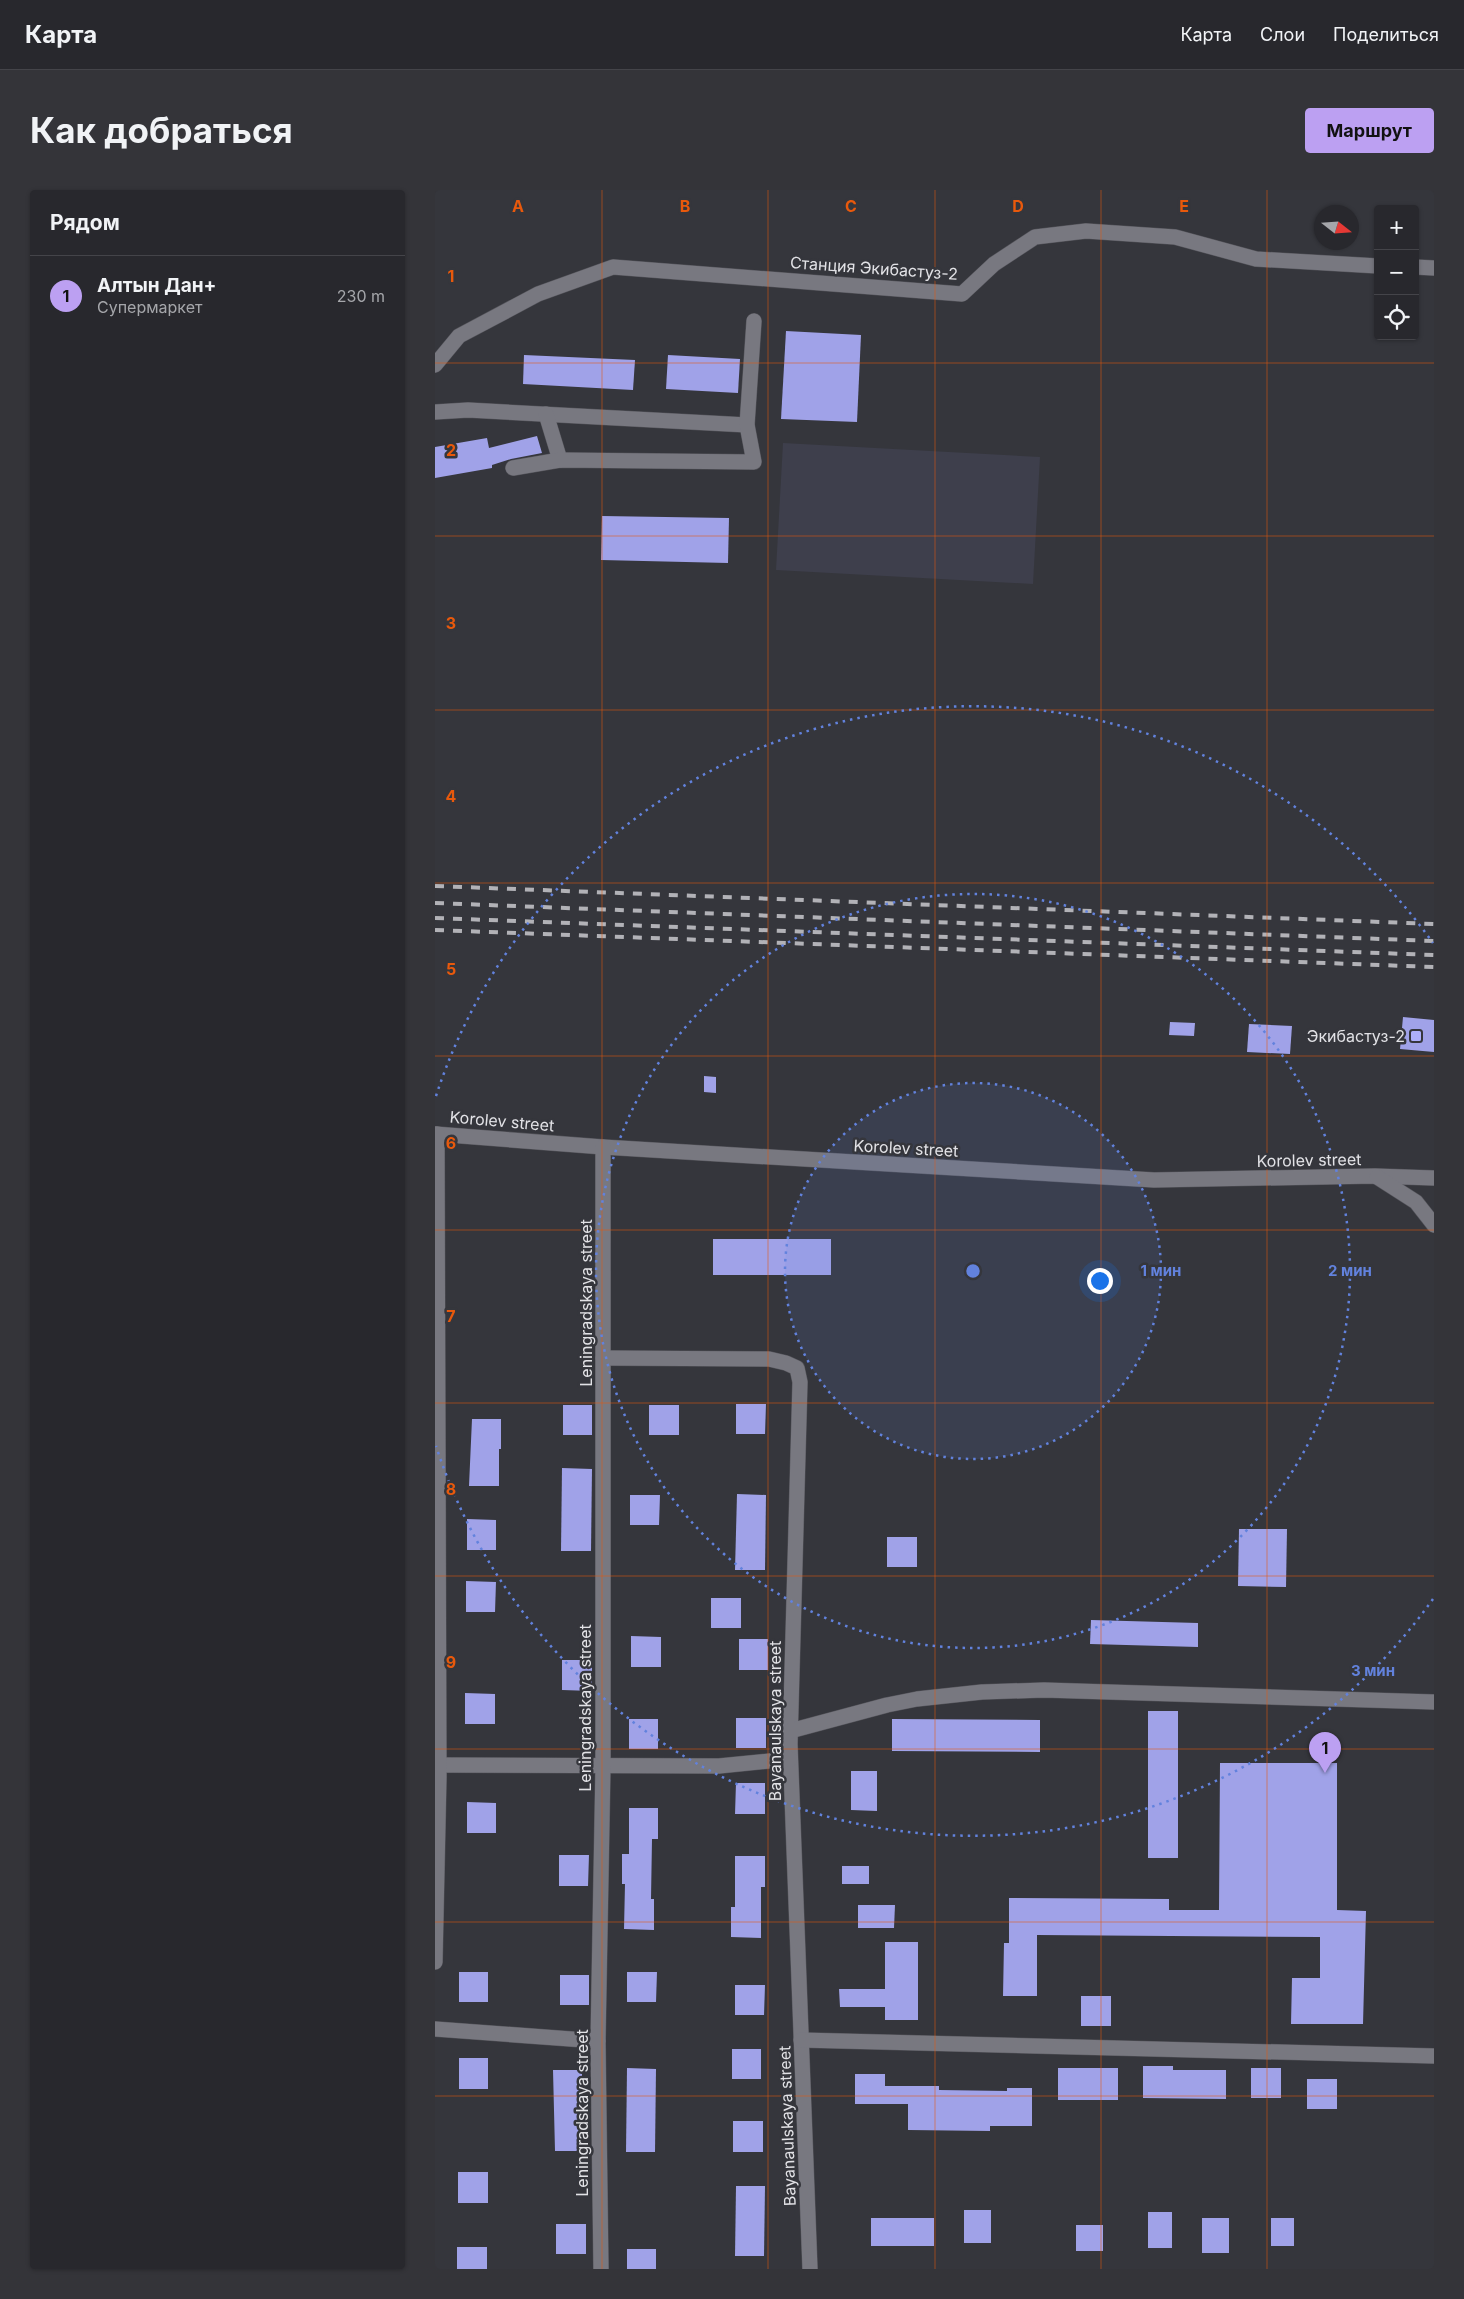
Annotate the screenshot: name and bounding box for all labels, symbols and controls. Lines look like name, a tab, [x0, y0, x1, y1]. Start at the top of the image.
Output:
text: Карта	[25, 20, 97, 49]
text: Карта	[1180, 24, 1232, 45]
text: Слои	[1260, 24, 1305, 45]
text: Поделиться	[1333, 24, 1439, 45]
button: Маршрут	[1305, 108, 1434, 153]
text: Как добраться	[30, 109, 293, 151]
text: A	[512, 196, 524, 216]
text: B	[680, 196, 690, 216]
text: C	[845, 196, 857, 216]
text: D	[1012, 196, 1024, 216]
text: E	[1179, 196, 1189, 216]
north arrow	[1314, 205, 1359, 250]
map controls	[1374, 205, 1419, 340]
button: +	[1374, 205, 1419, 250]
text: Рядом	[50, 210, 120, 235]
button: −	[1374, 250, 1419, 295]
street label: Станция Экибастуз-2	[789, 252, 959, 284]
text: 1	[448, 266, 454, 286]
text: Алтын Дан+	[97, 274, 216, 297]
text: 1	[63, 286, 69, 306]
text: 230 m	[337, 286, 385, 306]
button: locate	[1374, 295, 1419, 340]
text: Супермаркет	[97, 297, 202, 317]
text: 2	[446, 440, 456, 460]
text: 3	[446, 613, 456, 633]
text: 4	[446, 786, 457, 806]
text: 5	[446, 959, 456, 979]
place label: Экибастуз-2	[1307, 1026, 1405, 1046]
marker: Экибастуз-2	[1409, 1029, 1423, 1043]
street label: Korolev street	[449, 1106, 555, 1136]
text: 6	[446, 1133, 456, 1153]
street label: Korolev street	[853, 1135, 959, 1161]
street label: Korolev street	[1256, 1149, 1362, 1171]
street label: Leningradskaya street	[576, 1219, 596, 1387]
text: 1 мин	[1141, 1261, 1181, 1280]
text: 2 мин	[1328, 1261, 1372, 1280]
centre of rings	[964, 1262, 982, 1280]
your location	[1087, 1268, 1113, 1294]
text: 7	[446, 1306, 456, 1326]
text: 8	[446, 1479, 456, 1499]
street label: Leningradskaya street	[575, 1624, 595, 1792]
street label: Bayanaulskaya street	[765, 1641, 785, 1801]
text: 9	[446, 1652, 456, 1672]
text: 3 мин	[1351, 1661, 1395, 1680]
pin: 1	[1309, 1732, 1341, 1773]
street label: Leningradskaya street	[572, 2029, 592, 2197]
street label: Bayanaulskaya street	[774, 2045, 800, 2207]

